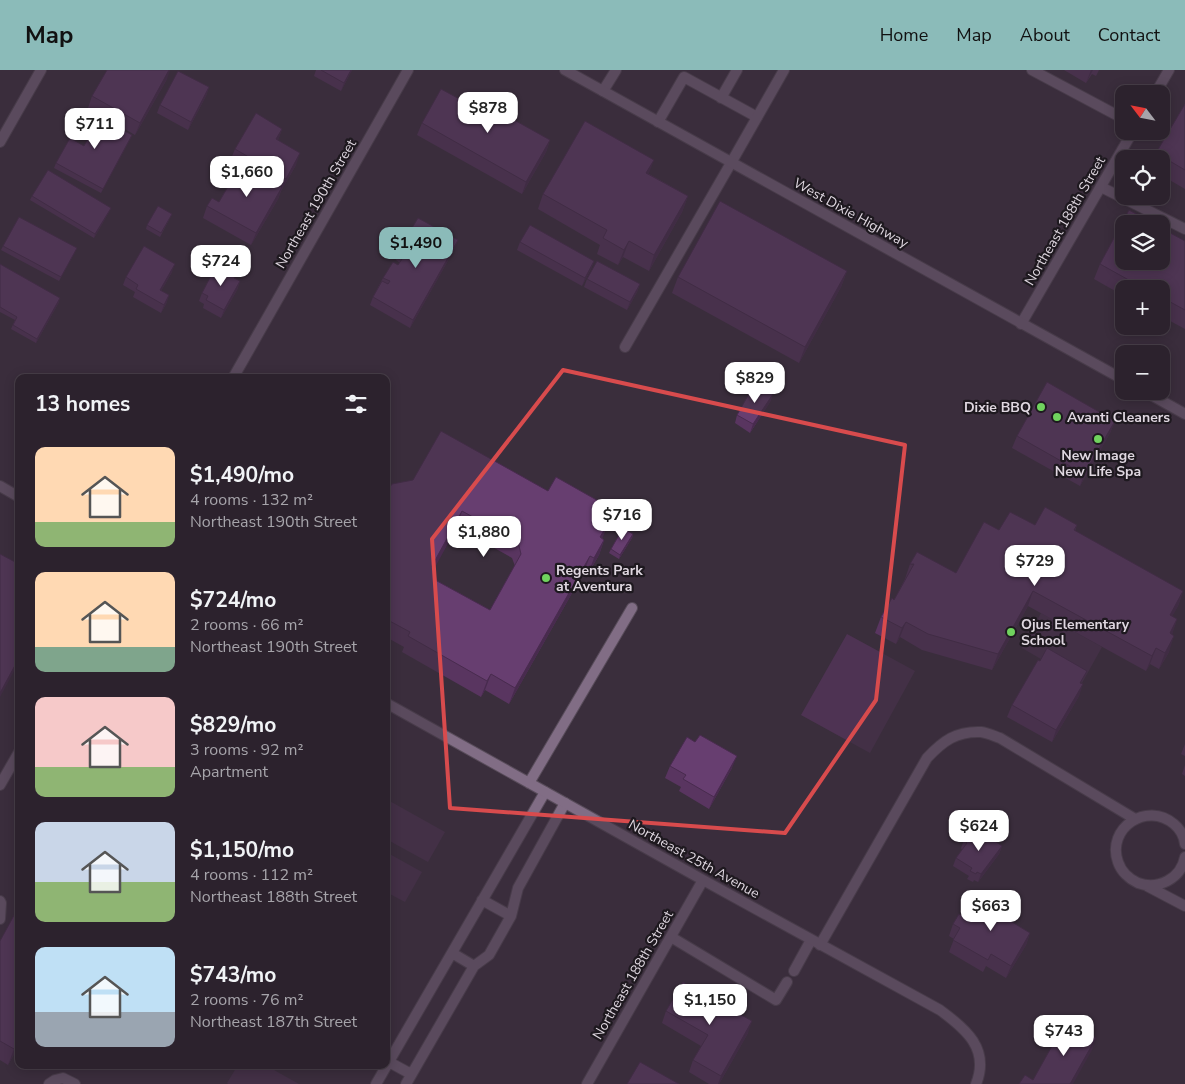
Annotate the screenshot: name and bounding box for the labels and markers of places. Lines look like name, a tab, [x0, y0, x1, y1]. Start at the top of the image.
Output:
pin: $878	[458, 92, 518, 134]
pin: $711	[65, 108, 125, 150]
pin: $1,660	[206, 156, 288, 198]
pin: $1,490	[375, 226, 457, 269]
pin: $724	[191, 244, 251, 287]
pin: $829	[725, 362, 785, 404]
place label: Dixie BBQ	[964, 398, 1031, 417]
marker: Dixie BBQ	[1035, 401, 1047, 413]
place label: Avanti Cleaners	[1067, 408, 1170, 427]
marker: Avanti Cleaners	[1051, 411, 1063, 423]
marker: New Image New Life Spa	[1092, 433, 1104, 445]
place label: New Image New Life Spa	[1055, 446, 1141, 481]
pin: $716	[592, 498, 652, 541]
pin: $1,880	[443, 516, 525, 558]
pin: $729	[1005, 544, 1065, 587]
place label: Regents Park at Aventura	[556, 561, 643, 596]
marker: Regents Park at Aventura	[540, 572, 552, 584]
place label: Ojus Elementary School	[1021, 615, 1130, 650]
marker: Ojus Elementary School	[1005, 626, 1017, 638]
pin: $624	[949, 810, 1009, 852]
pin: $663	[961, 890, 1021, 932]
pin: $1,150	[669, 984, 751, 1026]
pin: $743	[1034, 1014, 1094, 1057]

